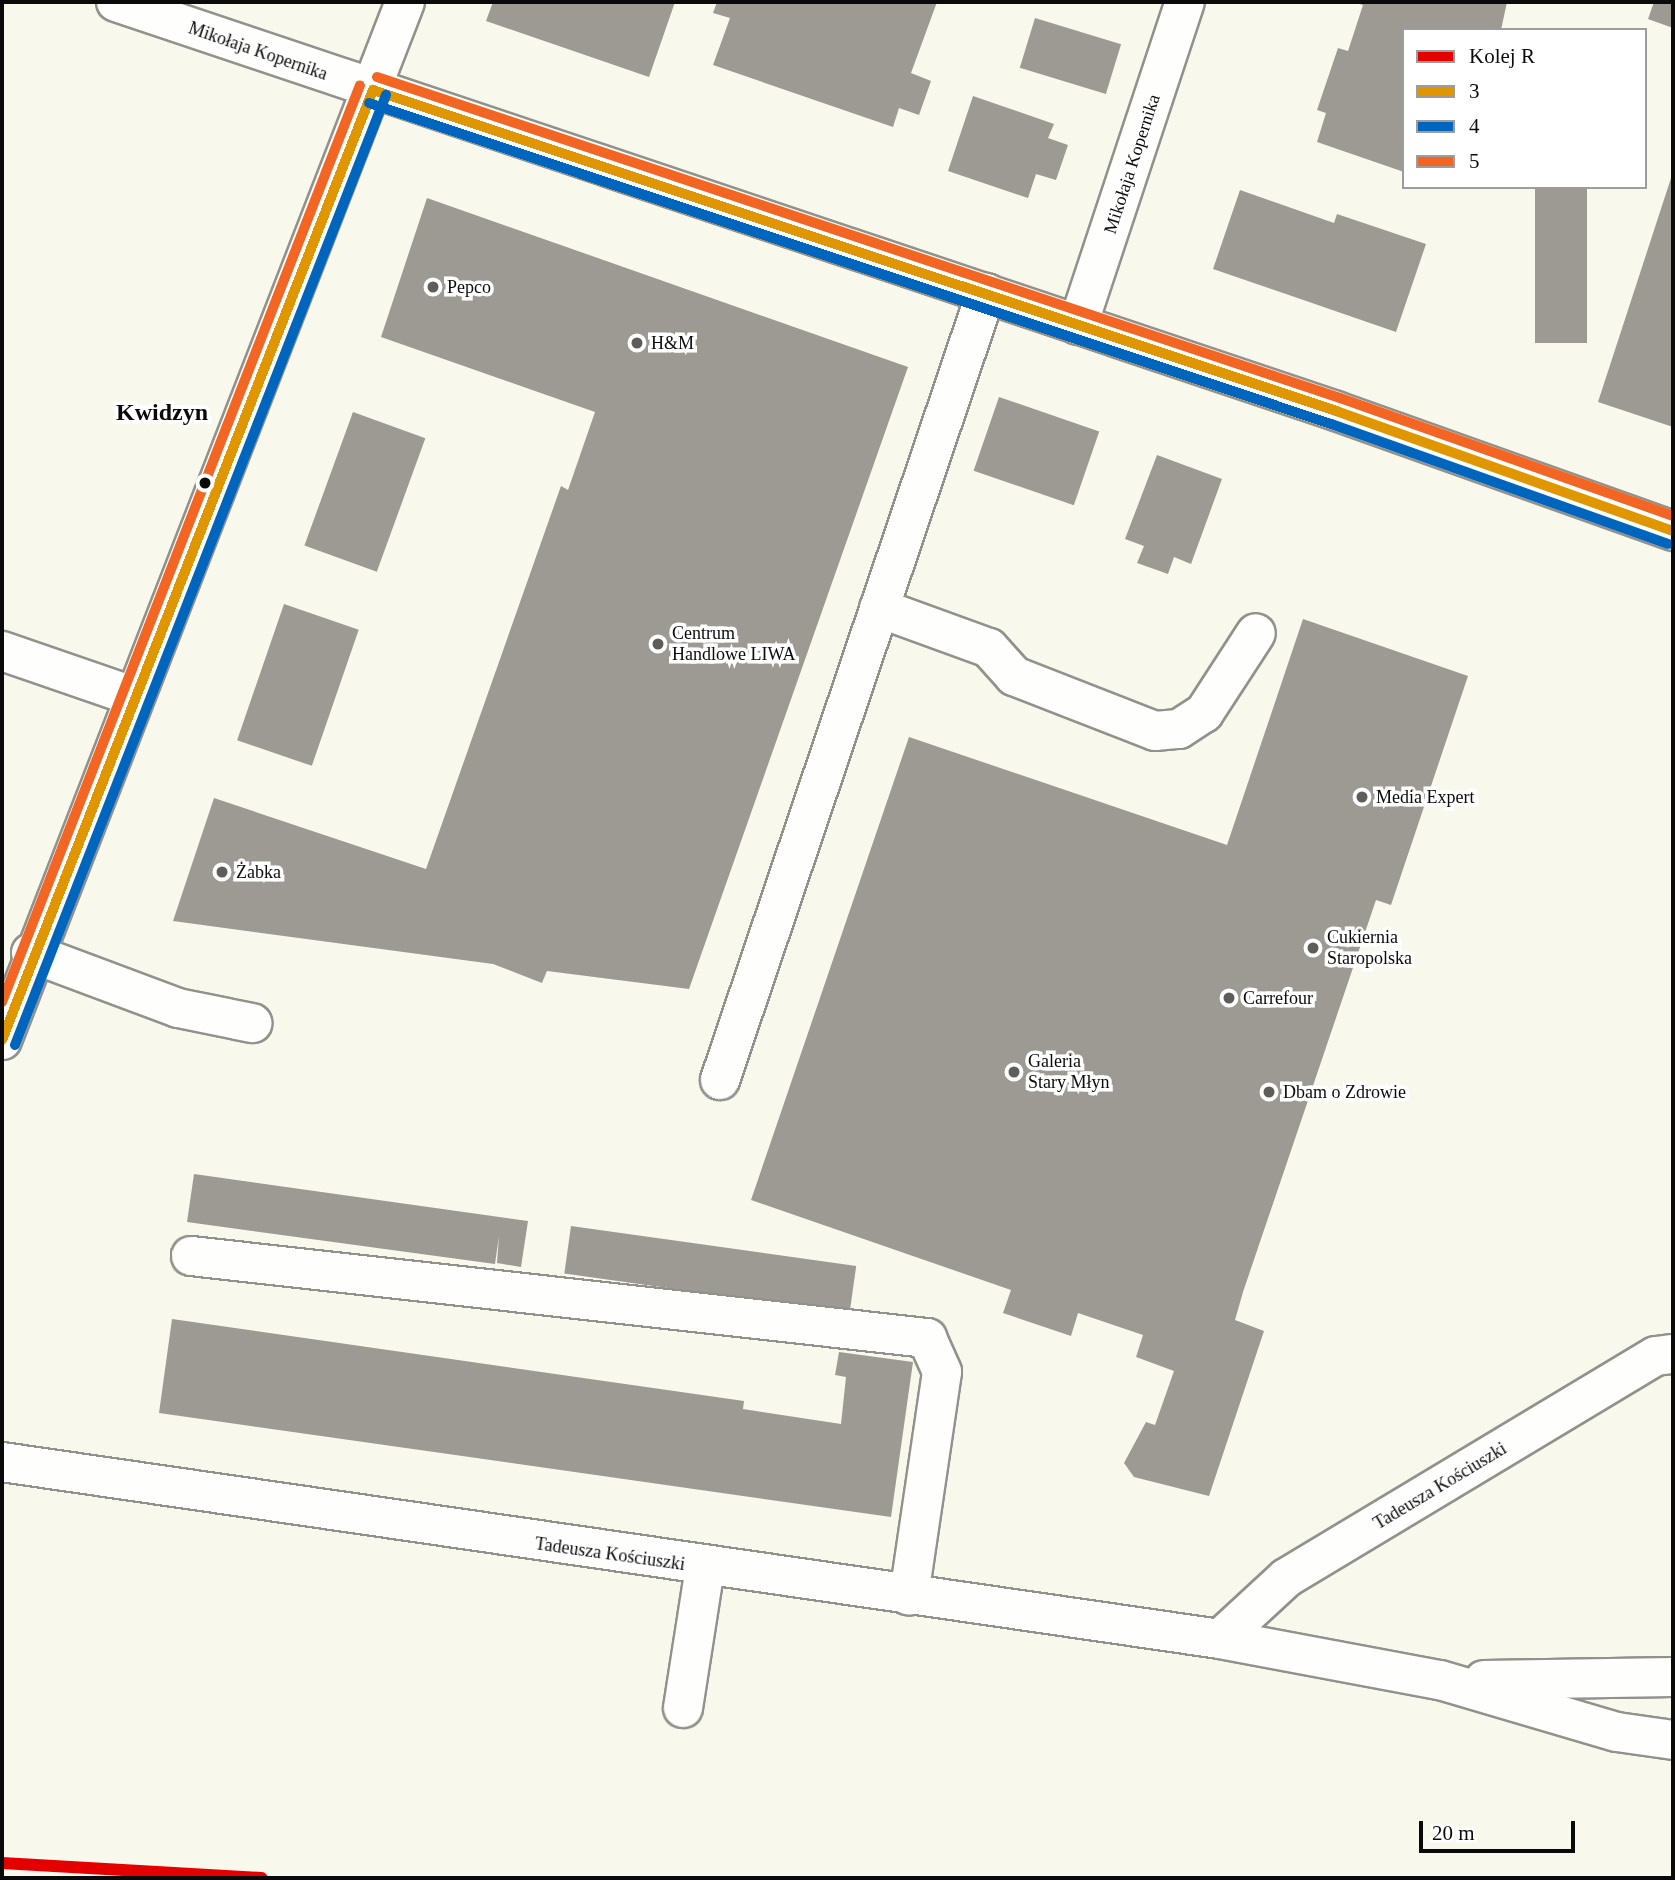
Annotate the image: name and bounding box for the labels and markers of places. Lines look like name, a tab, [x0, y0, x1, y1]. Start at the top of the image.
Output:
place label: Pepco	[447, 276, 491, 298]
marker: Pepco	[425, 279, 441, 295]
place label: H&M	[651, 332, 694, 354]
marker: H&M	[629, 335, 645, 351]
unlabelled marker	[198, 476, 212, 490]
place label: Centrum Handlowe LIWA	[672, 623, 795, 666]
marker: Centrum Handlowe LIWA	[650, 636, 666, 652]
place label: Media Expert	[1376, 786, 1474, 808]
marker: Media Expert	[1354, 789, 1370, 805]
place label: Żabka	[236, 861, 281, 883]
marker: Żabka	[214, 864, 230, 880]
place label: Cukiernia Staropolska	[1327, 927, 1412, 970]
marker: Cukiernia Staropolska	[1305, 940, 1321, 956]
place label: Carrefour	[1243, 987, 1313, 1009]
marker: Carrefour	[1221, 990, 1237, 1006]
place label: Galeria Stary Młyn	[1028, 1051, 1110, 1094]
marker: Galeria Stary Młyn	[1006, 1064, 1022, 1080]
place label: Dbam o Zdrowie	[1283, 1081, 1406, 1103]
marker: Dbam o Zdrowie	[1261, 1084, 1277, 1100]

